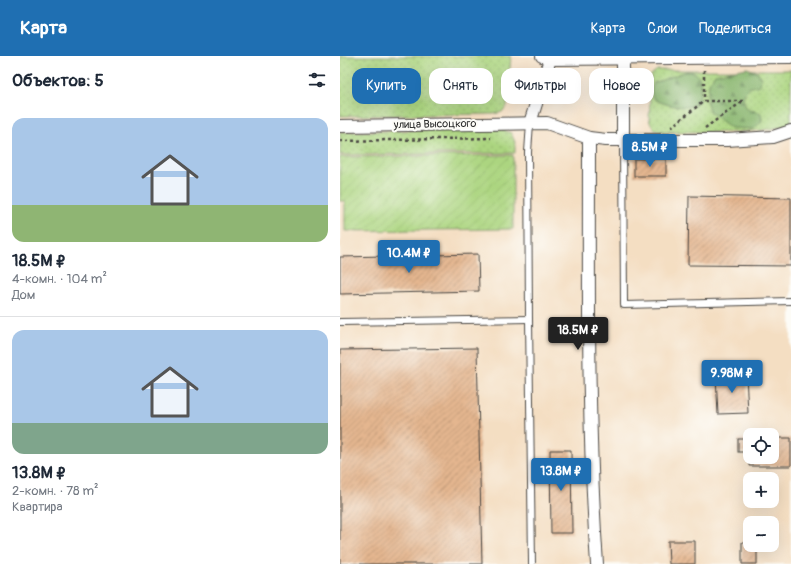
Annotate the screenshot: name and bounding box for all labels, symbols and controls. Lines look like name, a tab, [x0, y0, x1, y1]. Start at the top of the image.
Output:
text: Карта	[20, 16, 67, 40]
text: Карта	[591, 20, 625, 37]
text: Слои	[647, 20, 677, 37]
text: Поделиться	[699, 20, 771, 37]
chip: Купить	[352, 68, 421, 104]
chip: Снять	[429, 68, 493, 104]
chip: Фильтры	[501, 68, 581, 104]
chip: Новое	[589, 68, 654, 104]
icon: filters	[306, 69, 328, 91]
text: Объектов: 5	[12, 70, 104, 91]
street label: улица Высоцкого	[393, 117, 477, 131]
pin: 8.5M ₽	[617, 134, 683, 168]
text: 8.5M ₽	[632, 139, 668, 155]
icon: home	[134, 144, 206, 216]
pin: 10.4M ₽	[372, 240, 446, 274]
text: 10.4M ₽	[387, 245, 431, 261]
text: 18.5M ₽	[12, 250, 66, 271]
text: 4-комн. · 104 m²	[12, 271, 107, 287]
text: Дом	[12, 287, 35, 303]
pin: 18.5M ₽	[541, 317, 615, 351]
text: 18.5M ₽	[557, 322, 599, 338]
icon: home	[134, 356, 206, 428]
pin: 9.98M ₽	[695, 360, 769, 394]
text: 9.98M ₽	[711, 365, 753, 381]
map controls	[743, 428, 779, 552]
button: locate	[743, 428, 779, 464]
pin: 13.8M ₽	[524, 458, 598, 492]
text: 13.8M ₽	[12, 462, 67, 483]
text: 13.8M ₽	[540, 463, 582, 479]
button: +	[743, 472, 779, 508]
text: 2-комн. · 78 m²	[12, 483, 98, 499]
text: Квартира	[12, 499, 63, 515]
button: −	[743, 516, 779, 552]

